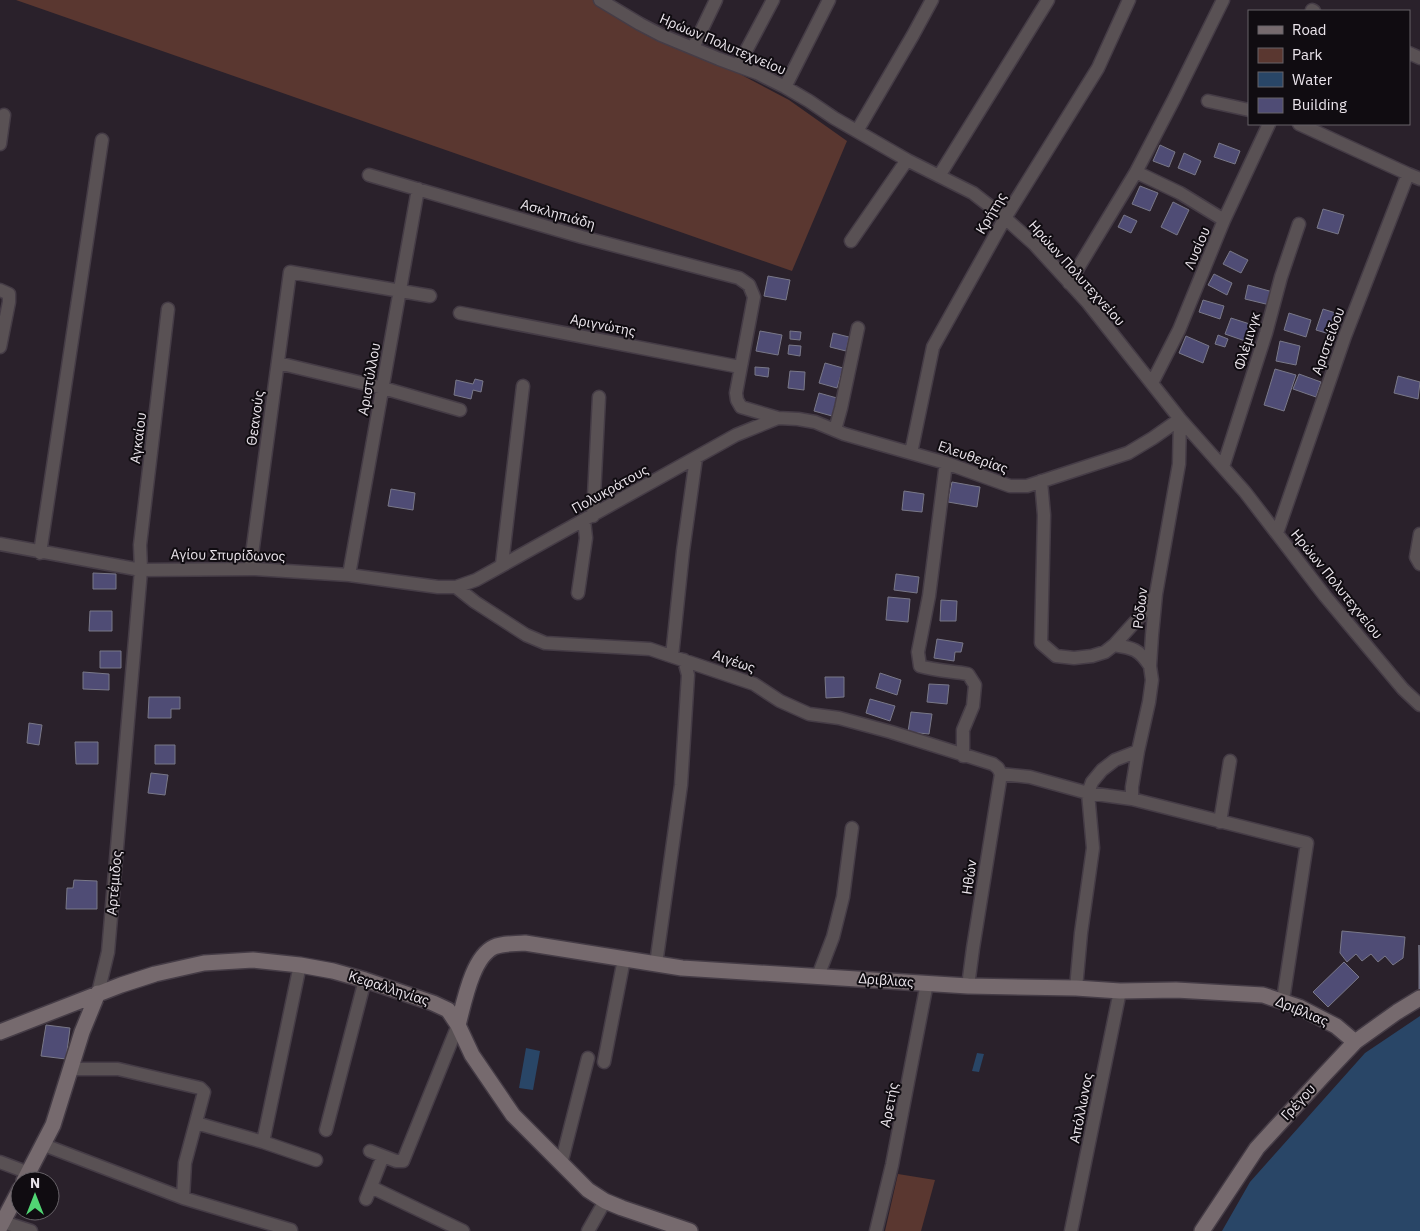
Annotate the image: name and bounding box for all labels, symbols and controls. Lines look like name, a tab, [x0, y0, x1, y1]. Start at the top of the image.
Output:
street label: Ηρώων Πολυτεχνείου	[657, 9, 789, 79]
legend	[1248, 10, 1410, 125]
text: Road	[1292, 20, 1327, 39]
text: Park	[1292, 45, 1322, 64]
text: Water	[1292, 70, 1333, 89]
text: Building	[1292, 95, 1347, 114]
street label: Κρήτης	[971, 189, 1011, 237]
street label: Ασκληπιάδη	[519, 195, 597, 233]
street label: Ηρώων Πολυτεχνείου	[1025, 216, 1129, 330]
street label: Λυσίου	[1180, 224, 1214, 272]
street label: Αριστείδου	[1307, 305, 1349, 377]
street label: Φλέμινγκ	[1230, 309, 1265, 372]
street label: Αριγνώτης	[569, 310, 638, 340]
street label: Αριστύλλου	[354, 341, 384, 417]
street label: Θεανούς	[242, 389, 268, 447]
street label: Αγκαίου	[126, 411, 150, 465]
street label: Ελευθερίας	[936, 437, 1011, 477]
street label: Πολυκράτους	[568, 460, 652, 518]
street label: Ηρώων Πολυτεχνείου	[1287, 525, 1387, 643]
street label: Αγίου Σπυρίδωνος	[170, 545, 286, 565]
street label: Ρόδων	[1129, 586, 1151, 630]
street label: Αιγέως	[710, 645, 758, 677]
street label: Αρτέμιδος	[102, 850, 126, 916]
street label: Ηθών	[957, 858, 981, 896]
street label: Κεφαλληνίας	[346, 966, 432, 1010]
street label: Δριβλιας	[858, 969, 915, 991]
street label: Δριβλιας	[1273, 992, 1331, 1030]
street label: Απόλλωνος	[1065, 1071, 1097, 1145]
street label: Γρέγου	[1277, 1080, 1319, 1124]
street label: Αρετής	[876, 1081, 902, 1129]
north arrow	[10, 1171, 60, 1221]
text: N	[30, 1174, 40, 1192]

